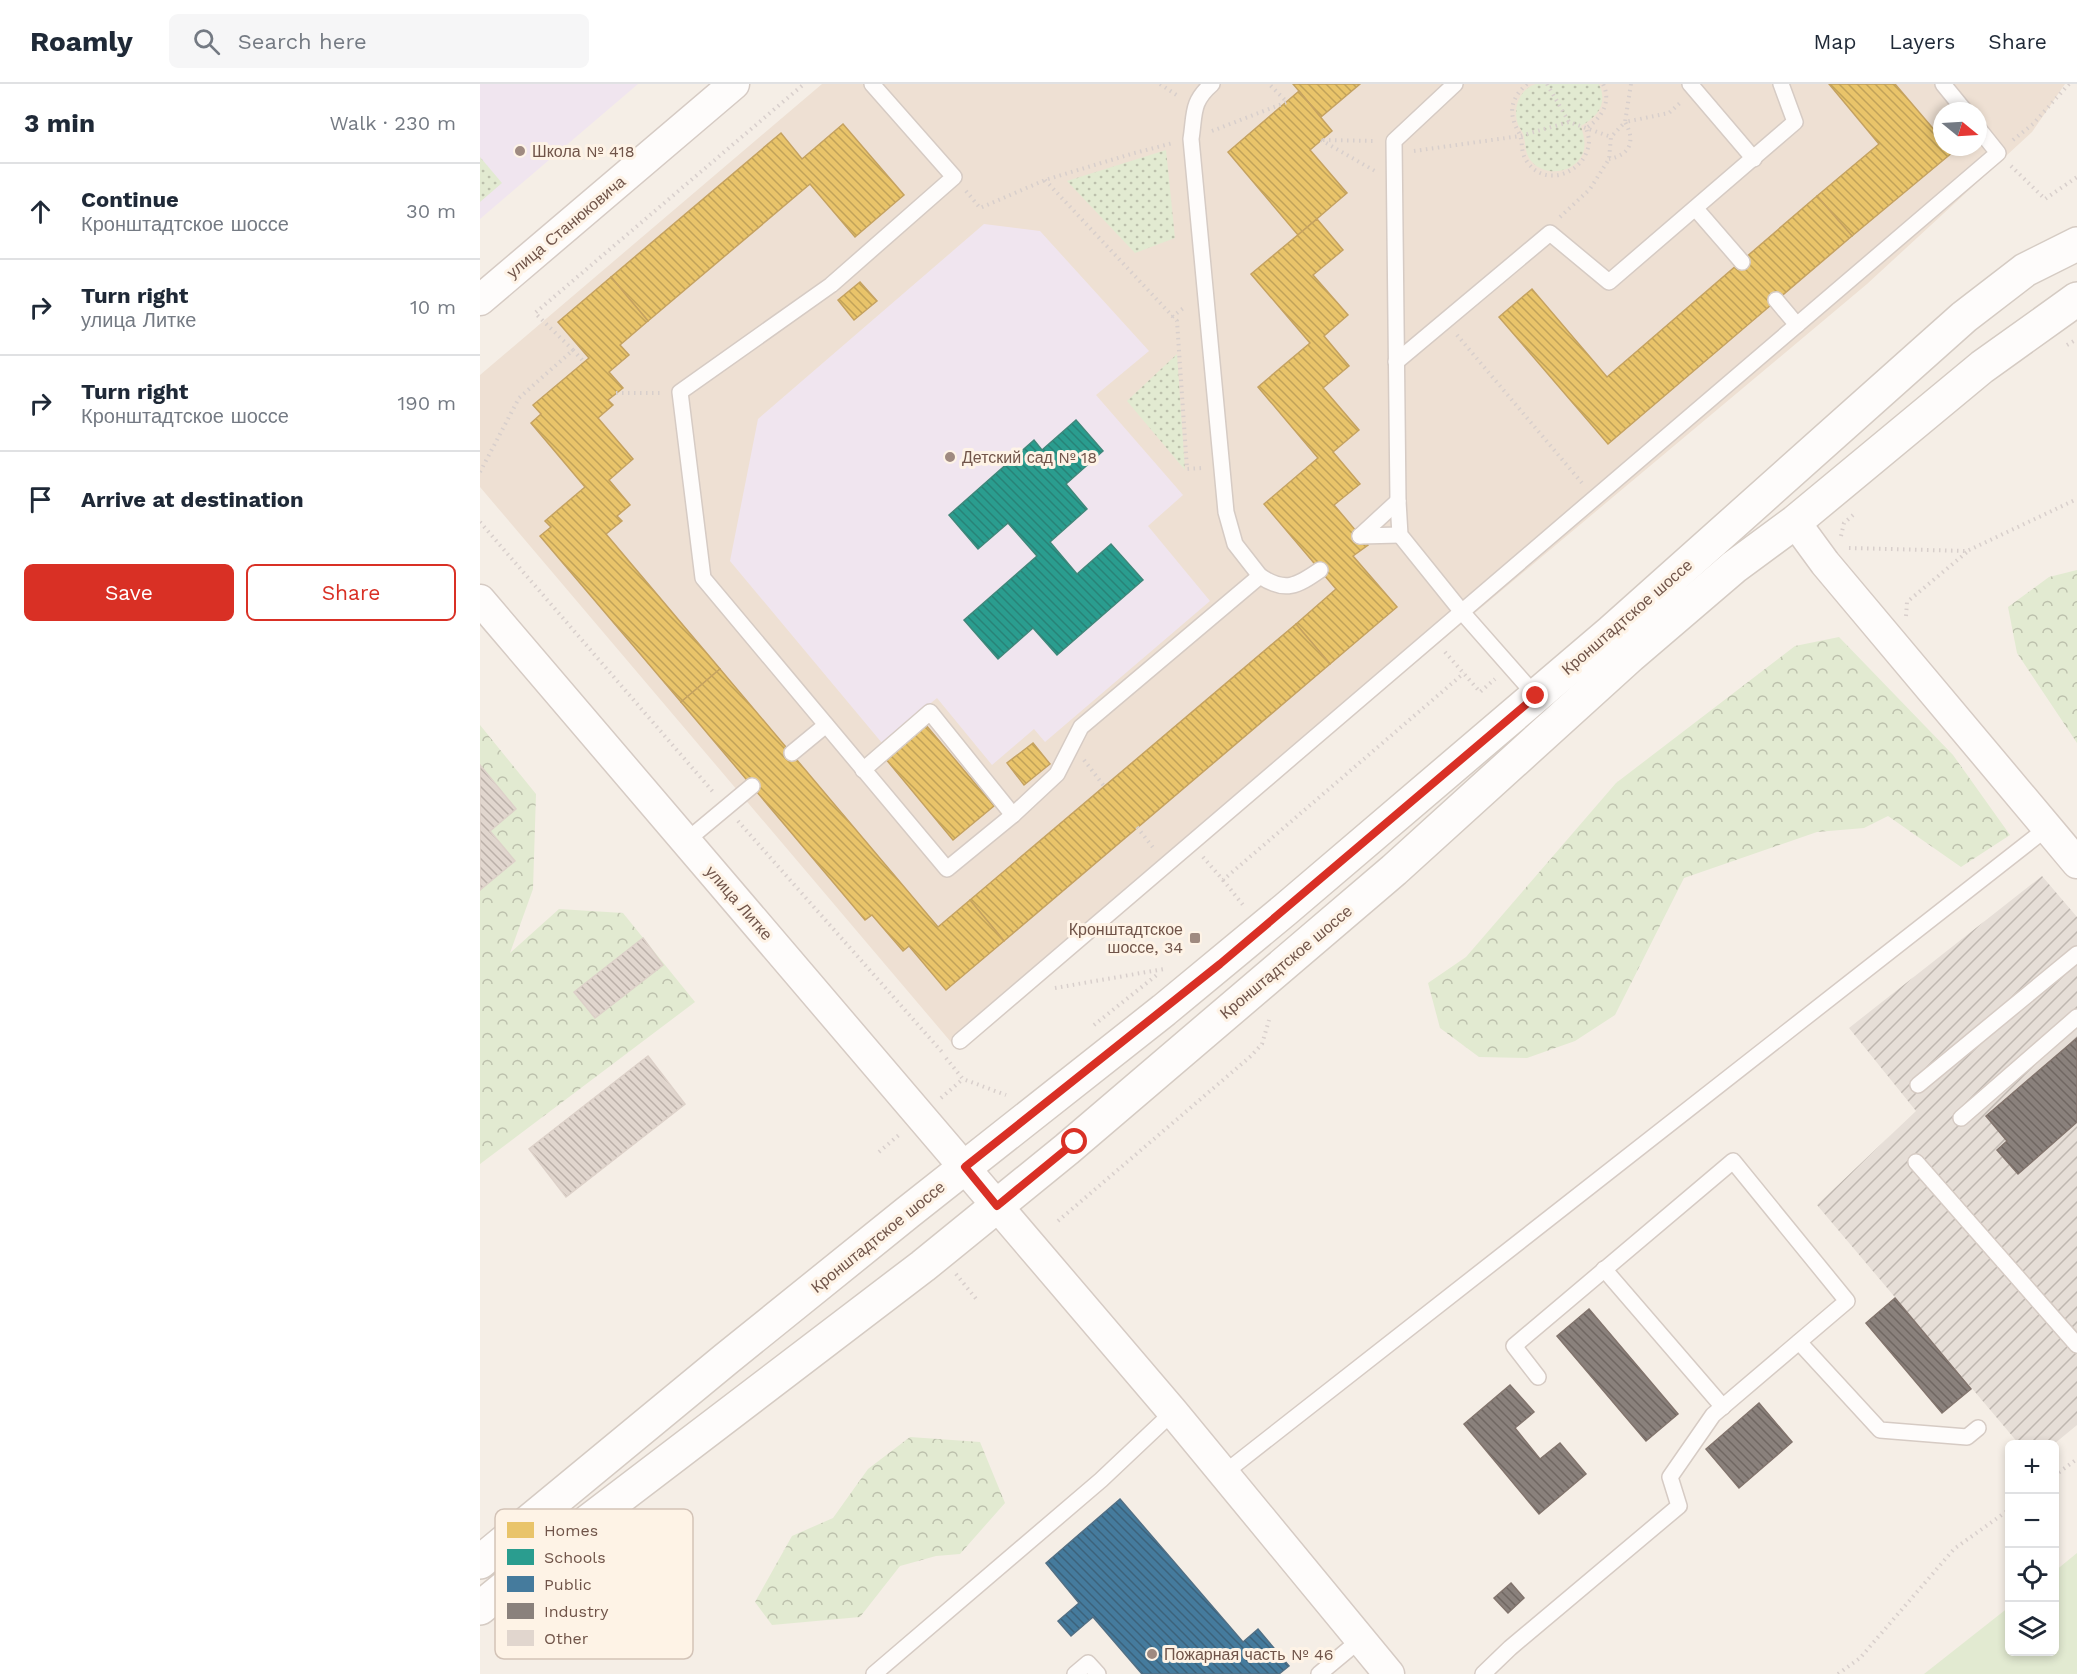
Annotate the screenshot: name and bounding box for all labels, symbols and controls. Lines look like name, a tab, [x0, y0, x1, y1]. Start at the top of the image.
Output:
search box	[169, 14, 589, 68]
text: Roamly	[30, 25, 133, 58]
icon: search	[190, 25, 223, 58]
text: Search here	[238, 29, 367, 54]
text: Map	[1813, 29, 1856, 54]
text: Layers	[1889, 29, 1955, 54]
text: Share	[1988, 29, 2047, 54]
north arrow	[1933, 102, 1987, 156]
text: 3 min	[24, 108, 95, 138]
text: Walk · 230 m	[329, 111, 456, 135]
place label: Школа № 418	[532, 142, 635, 161]
marker: Школа № 418	[513, 144, 527, 158]
street label: улица Станюковича	[503, 172, 629, 282]
text: Continue	[81, 187, 179, 212]
icon: ahead	[24, 195, 57, 228]
text: 30 m	[406, 199, 456, 223]
text: Кронштадтское шоссе	[81, 212, 289, 236]
text: Turn right	[81, 283, 188, 308]
icon: right	[24, 291, 57, 324]
text: 10 m	[410, 295, 456, 319]
text: улица Литке	[81, 308, 196, 332]
text: Turn right	[81, 379, 188, 404]
icon: right	[24, 387, 57, 420]
text: 190 m	[398, 391, 456, 415]
text: Кронштадтское шоссе	[81, 404, 289, 428]
place label: Детский сад № 18	[962, 448, 1097, 467]
marker: Детский сад № 18	[943, 450, 957, 464]
icon: arrive	[24, 483, 57, 516]
text: Arrive at destination	[81, 487, 304, 512]
street label: Кронштадтское шоссе	[1558, 555, 1696, 679]
button: Save	[24, 564, 234, 621]
button: Share	[246, 564, 456, 621]
route end	[1522, 682, 1548, 708]
street label: улица Литке	[702, 862, 777, 944]
street label: Кронштадтское шоссе	[1216, 901, 1356, 1023]
place label: Кронштадтское шоссе, 34	[1069, 920, 1183, 957]
marker: Кронштадтское шоссе, 34	[1188, 931, 1202, 945]
route start	[1061, 1128, 1087, 1154]
street label: Кронштадтское шоссе	[807, 1177, 949, 1297]
map controls	[2005, 1440, 2059, 1656]
button: +	[2005, 1440, 2059, 1494]
button: −	[2005, 1494, 2059, 1548]
legend	[495, 1509, 693, 1659]
text: Homes	[544, 1521, 598, 1540]
text: Schools	[544, 1548, 606, 1567]
button: locate	[2005, 1548, 2059, 1602]
text: Public	[544, 1575, 592, 1594]
text: Industry	[544, 1602, 609, 1621]
button: layers	[2005, 1602, 2059, 1656]
text: Other	[544, 1629, 589, 1648]
place label: Пожарная часть № 46	[1164, 1645, 1333, 1664]
marker: Пожарная часть № 46	[1145, 1647, 1159, 1661]

